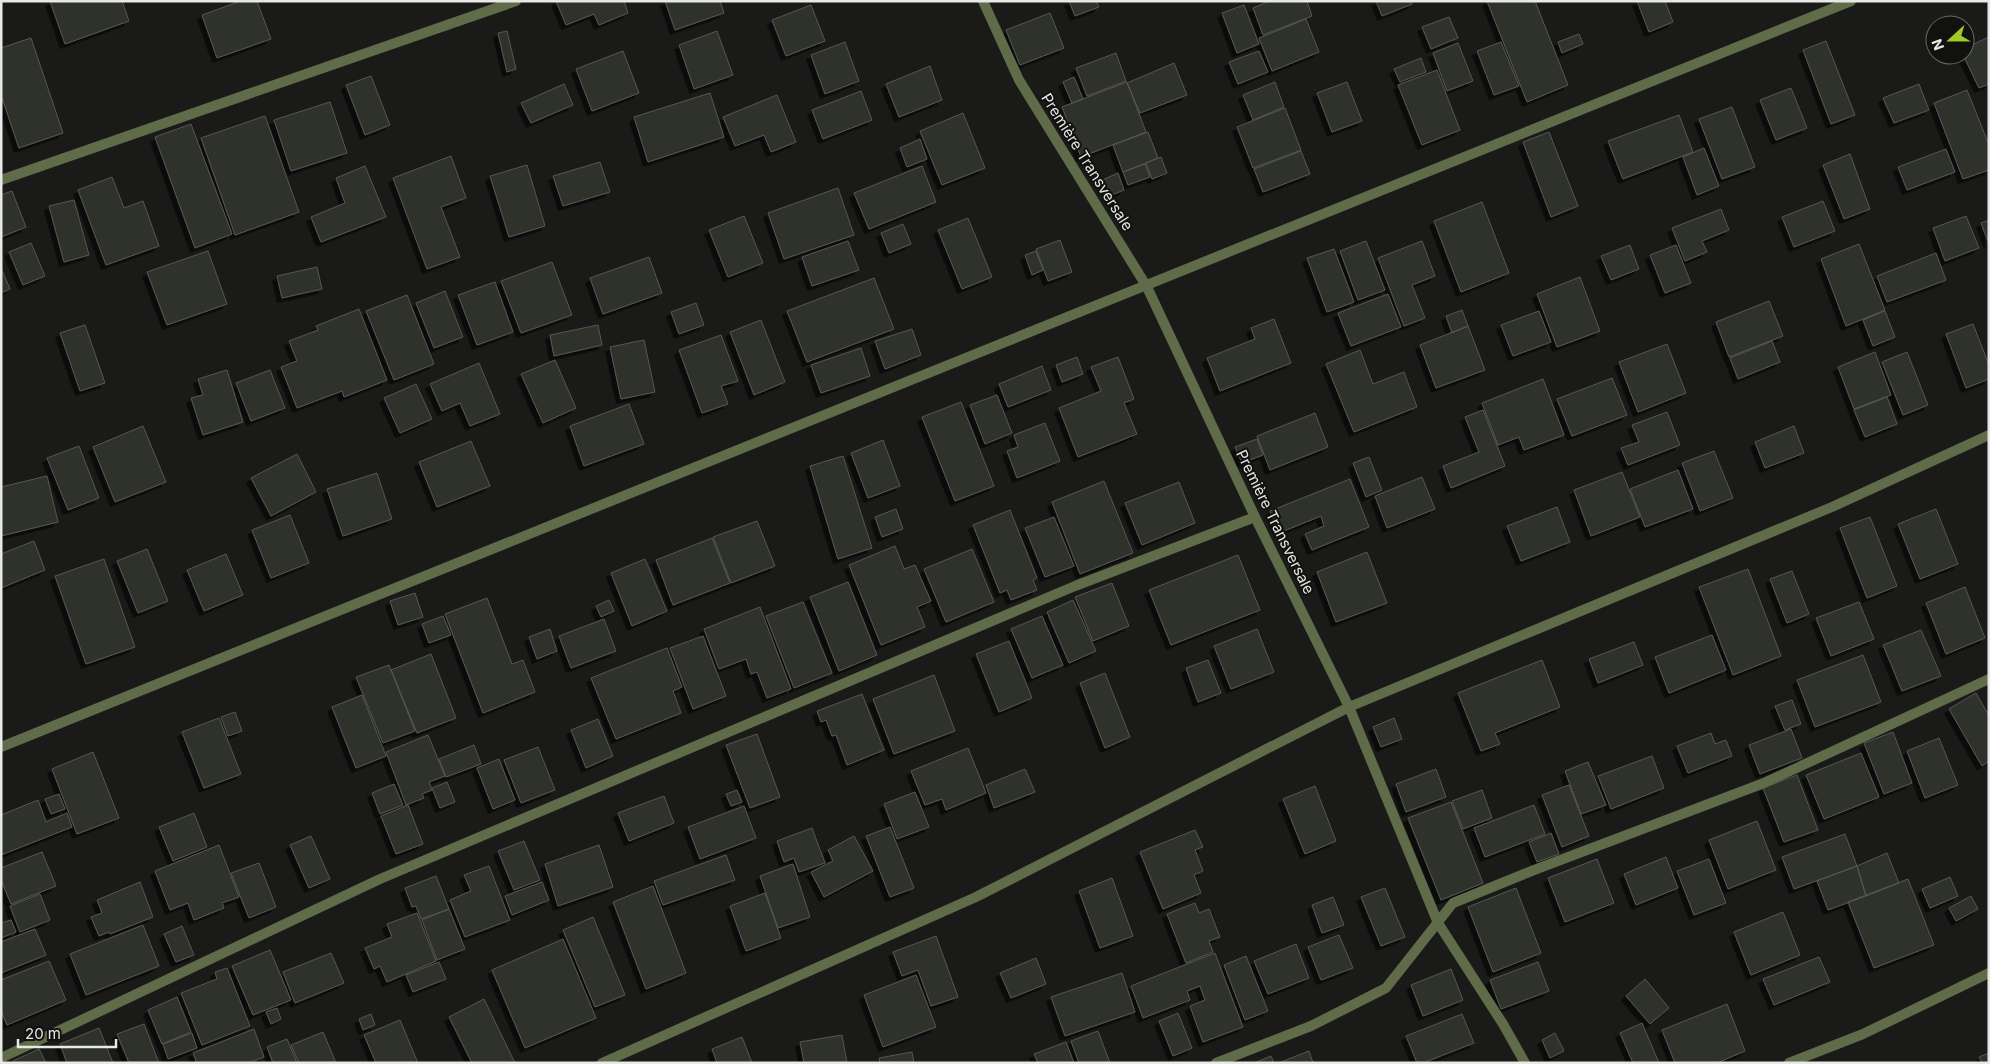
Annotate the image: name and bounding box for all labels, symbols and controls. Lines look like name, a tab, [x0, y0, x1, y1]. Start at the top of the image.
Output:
north arrow	[1925, 15, 1975, 65]
text: N	[1928, 37, 1947, 53]
street label: Première Transversale	[1037, 89, 1137, 234]
street label: Première Transversale	[1232, 446, 1319, 597]
scale bar	[18, 1016, 115, 1048]
text: 20 m	[25, 1024, 61, 1043]

